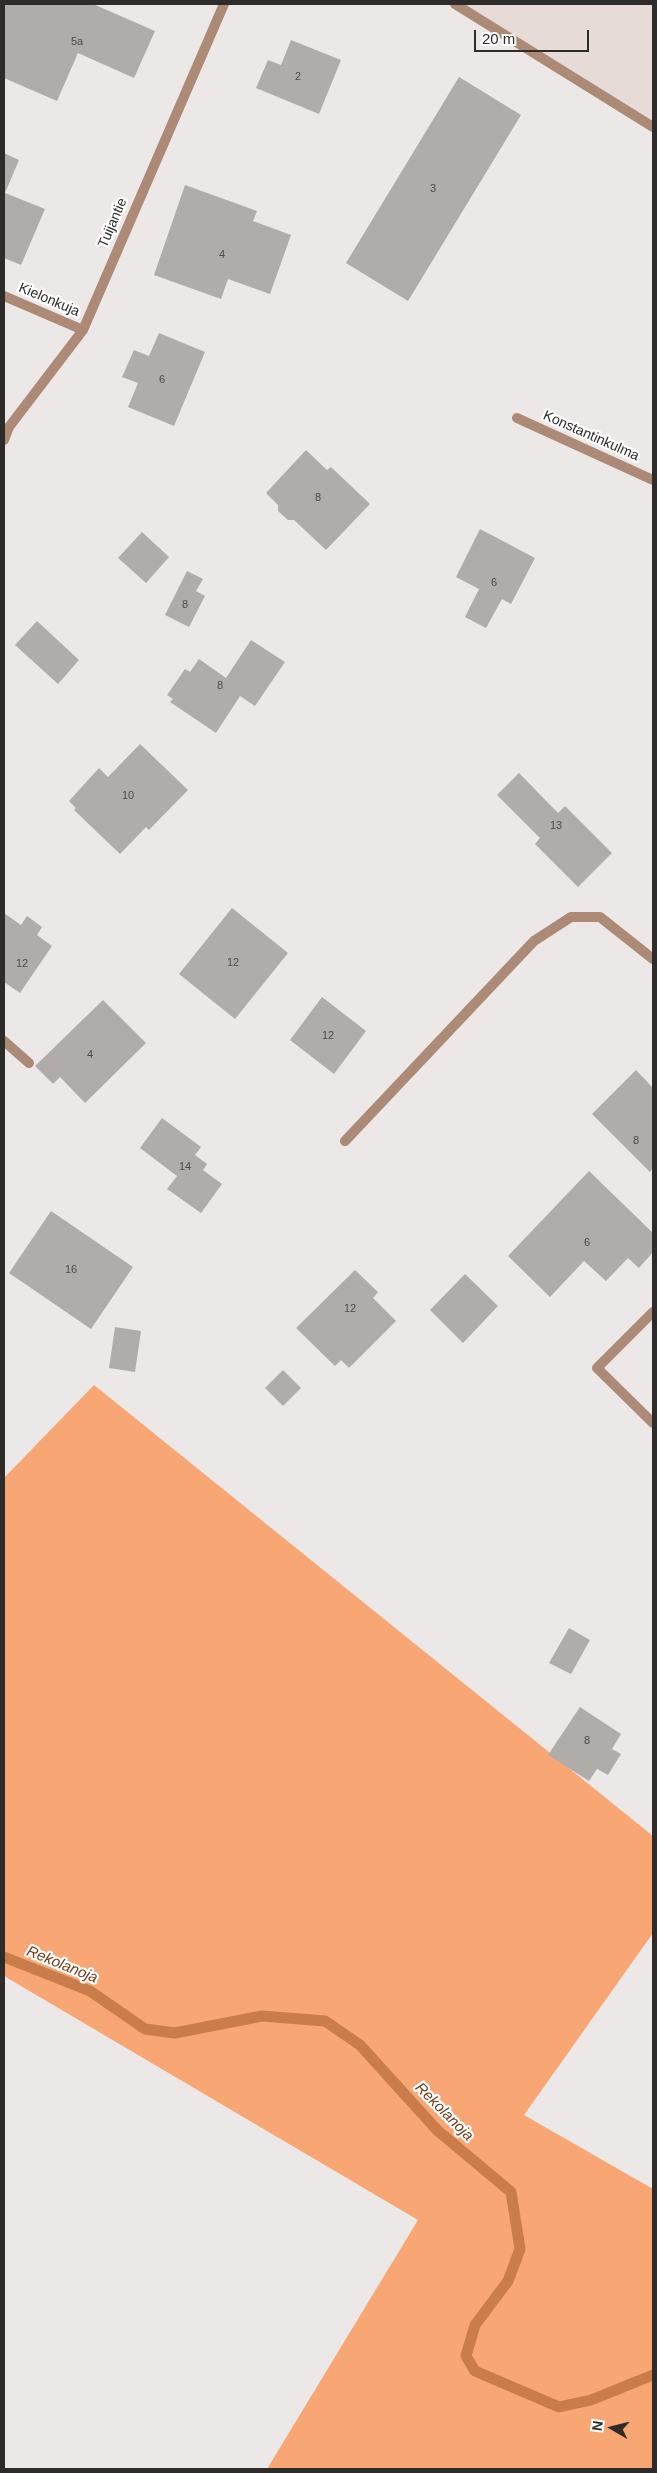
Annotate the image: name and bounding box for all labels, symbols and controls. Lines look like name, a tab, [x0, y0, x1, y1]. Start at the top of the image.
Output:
scale bar	[477, 20, 592, 52]
text: 20 m	[482, 30, 515, 47]
house number: 5a	[71, 35, 83, 49]
house number: 2	[295, 70, 301, 84]
house number: 3	[430, 182, 436, 196]
street label: Tuijantie	[95, 196, 131, 250]
house number: 4	[219, 248, 225, 262]
street label: Kielonkuja	[16, 280, 82, 320]
house number: 6	[159, 373, 165, 387]
street label: Konstantinkulma	[540, 407, 642, 465]
house number: 8	[315, 491, 321, 505]
house number: 6	[491, 576, 497, 590]
house number: 8	[182, 598, 188, 612]
house number: 8	[217, 679, 223, 693]
house number: 10	[122, 789, 134, 803]
house number: 13	[550, 819, 562, 833]
house number: 12	[227, 956, 239, 970]
house number: 12	[16, 957, 28, 971]
house number: 12	[322, 1029, 334, 1043]
house number: 4	[87, 1048, 93, 1062]
house number: 8	[633, 1134, 639, 1148]
house number: 14	[179, 1160, 191, 1174]
house number: 6	[584, 1236, 590, 1250]
house number: 16	[65, 1263, 77, 1277]
house number: 12	[344, 1302, 356, 1316]
house number: 8	[584, 1734, 590, 1748]
water label: Rekolanoja	[24, 1943, 100, 1987]
water label: Rekolanoja	[411, 2079, 477, 2145]
north arrow	[587, 2403, 637, 2453]
text: N	[589, 2420, 606, 2432]

